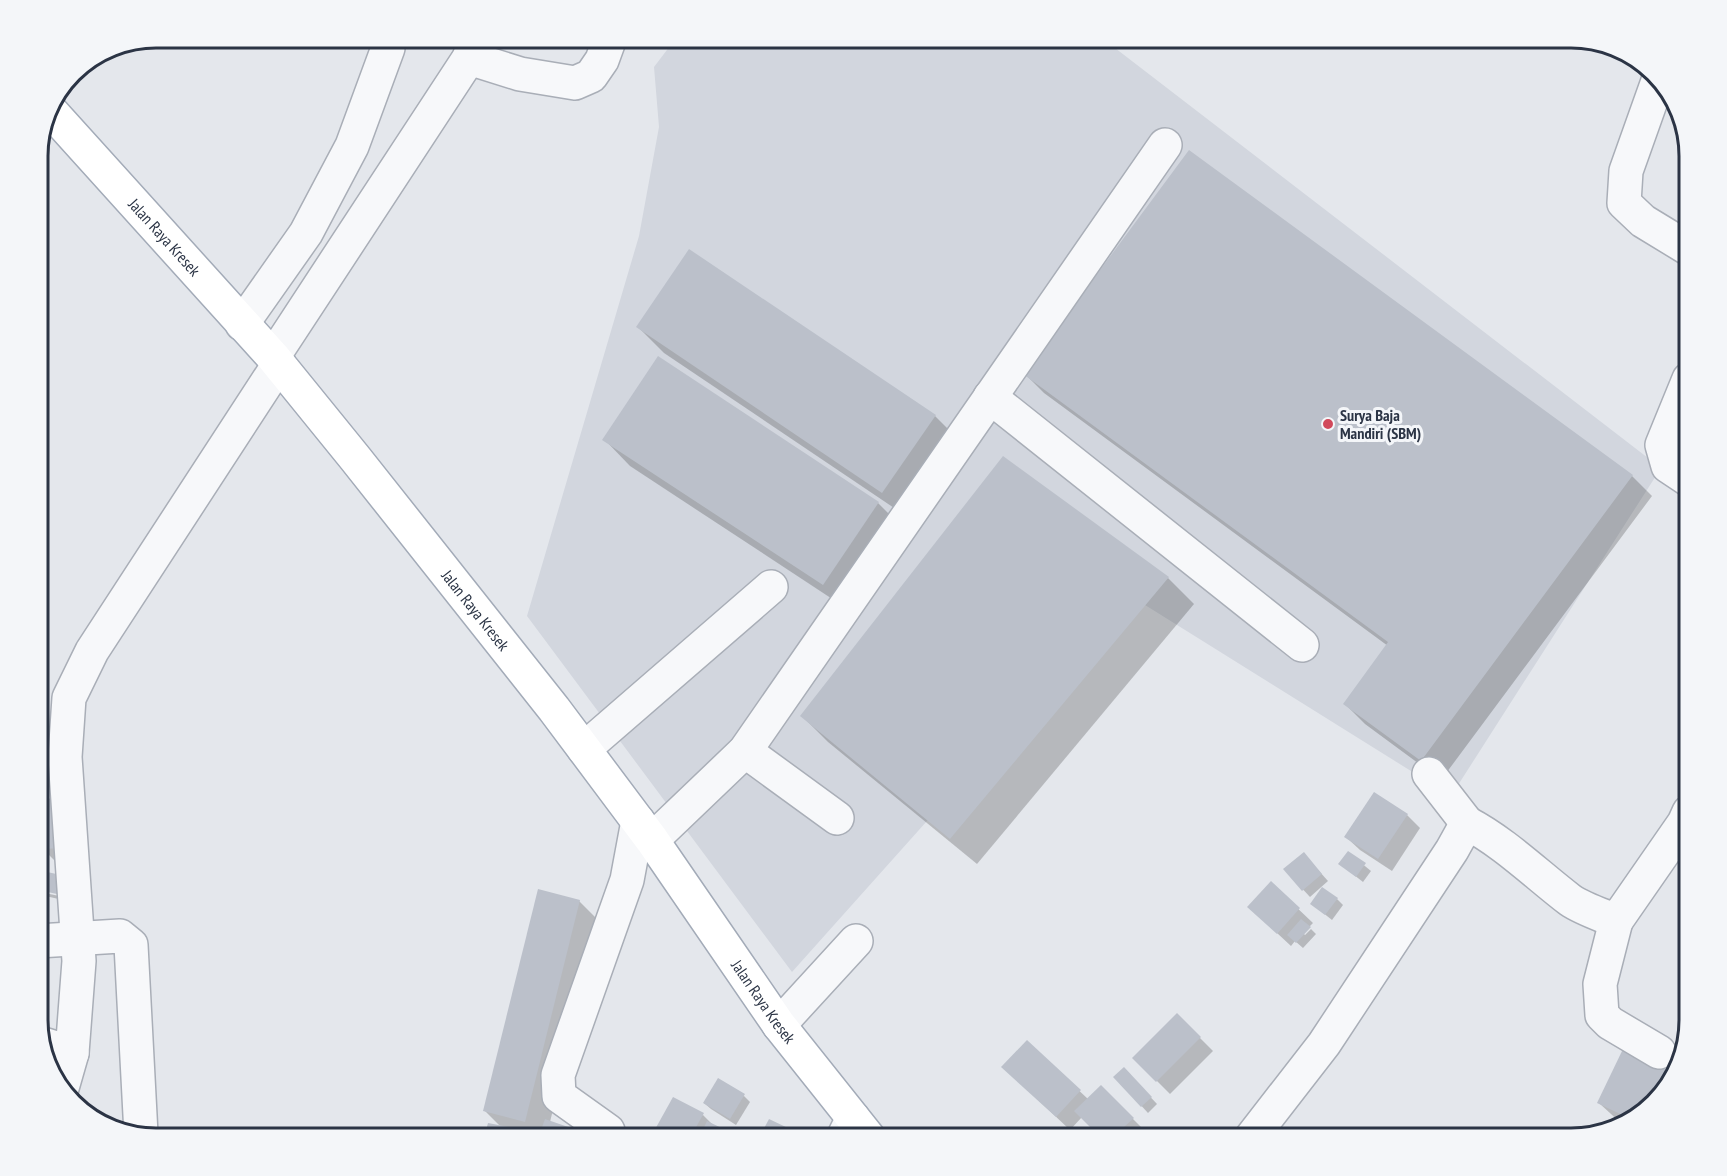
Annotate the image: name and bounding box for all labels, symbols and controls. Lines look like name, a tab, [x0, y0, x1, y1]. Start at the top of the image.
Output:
street label: Jalan Raya Kresek	[124, 193, 205, 281]
place label: Surya Baja Mandiri (SBM)	[1340, 405, 1421, 443]
marker: Surya Baja Mandiri (SBM)	[1321, 417, 1335, 431]
street label: Jalan Raya Kresek	[437, 565, 514, 655]
street label: Jalan Raya Kresek	[727, 955, 800, 1048]

